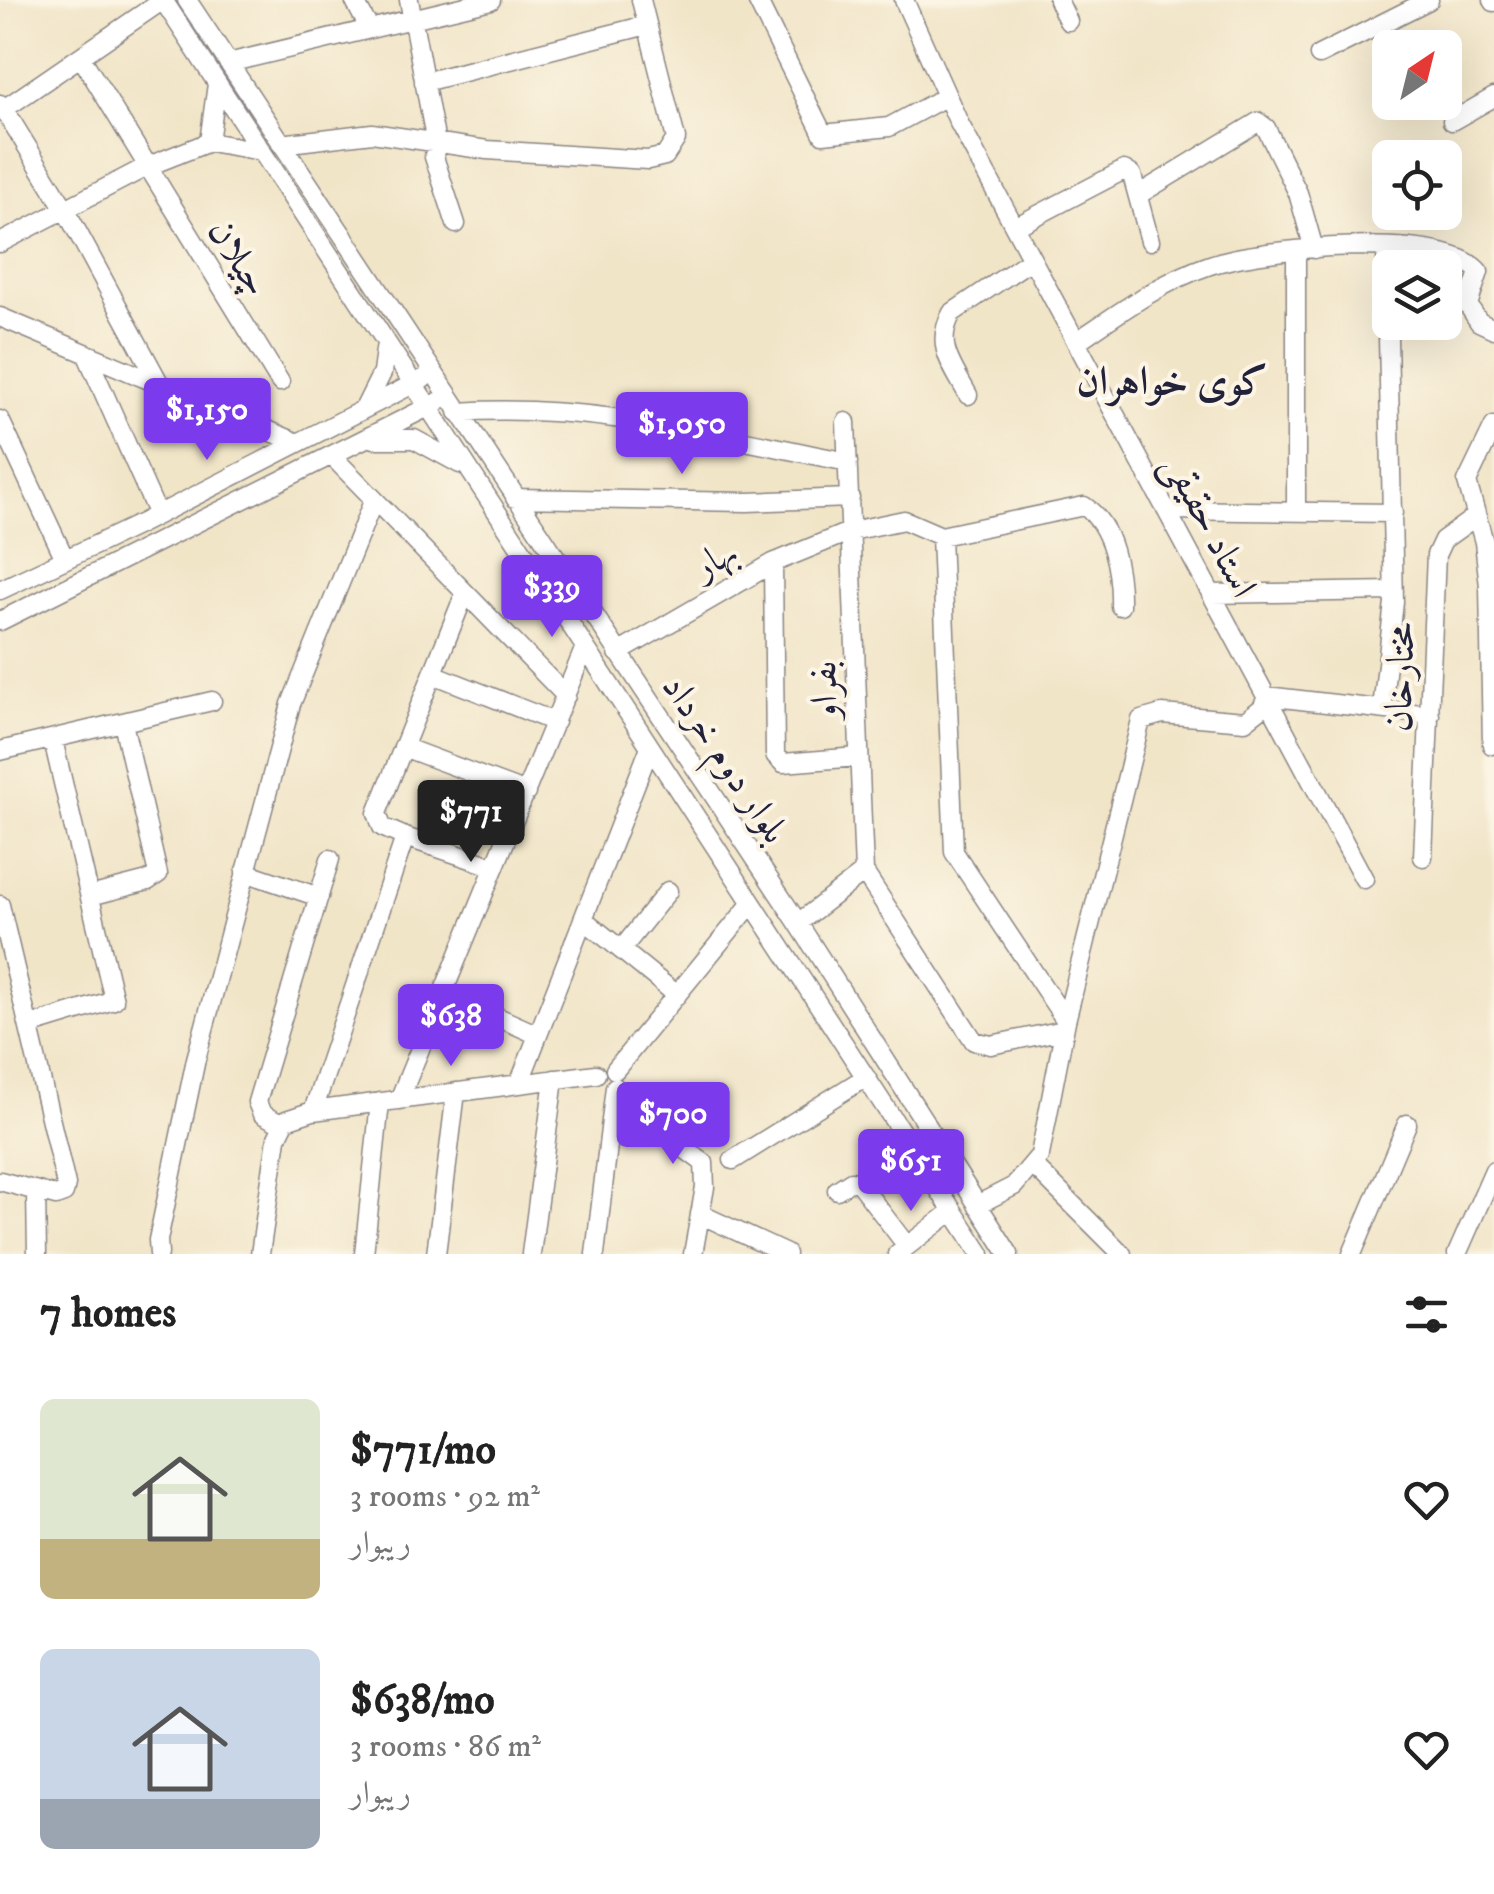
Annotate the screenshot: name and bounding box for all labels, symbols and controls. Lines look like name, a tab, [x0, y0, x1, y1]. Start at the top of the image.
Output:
north arrow	[1372, 30, 1462, 120]
map controls	[1372, 30, 1462, 340]
button: locate	[1372, 140, 1462, 230]
street label: چیلان	[196, 211, 280, 306]
button: layers	[1372, 250, 1462, 340]
district label: کوی خواهران	[1076, 358, 1268, 408]
pin: $1,150	[126, 378, 288, 463]
text: $1,150	[166, 390, 248, 430]
pin: $1,050	[601, 392, 763, 477]
text: $1,050	[638, 404, 726, 444]
street label: استاد حقیقی	[1150, 446, 1267, 607]
street label: بهار	[682, 528, 747, 593]
pin: $339	[493, 555, 611, 640]
text: $339	[523, 567, 581, 607]
street label: مختارخان	[1375, 621, 1427, 733]
street label: بفراو	[800, 660, 850, 724]
street label: بلوار دوم خرداد	[644, 665, 798, 857]
pin: $771	[412, 780, 530, 865]
text: $771	[440, 792, 502, 832]
pin: $638	[392, 984, 510, 1069]
text: $638	[420, 996, 482, 1036]
pin: $700	[614, 1082, 732, 1167]
text: $700	[639, 1094, 707, 1134]
pin: $651	[852, 1129, 970, 1214]
text: $651	[880, 1141, 942, 1181]
icon: filters	[1399, 1287, 1454, 1342]
text: 7 homes	[40, 1288, 176, 1340]
text: $771/mo	[350, 1425, 496, 1477]
icon: home	[120, 1439, 240, 1559]
icon: heart	[1399, 1472, 1454, 1527]
text: 3 rooms · 92 m²	[350, 1477, 540, 1517]
text: ریبوار	[350, 1524, 411, 1564]
text: $638/mo	[350, 1675, 495, 1727]
icon: home	[120, 1689, 240, 1809]
icon: heart	[1399, 1722, 1454, 1777]
text: 3 rooms · 86 m²	[350, 1727, 541, 1767]
text: ریبوار	[350, 1774, 411, 1814]

